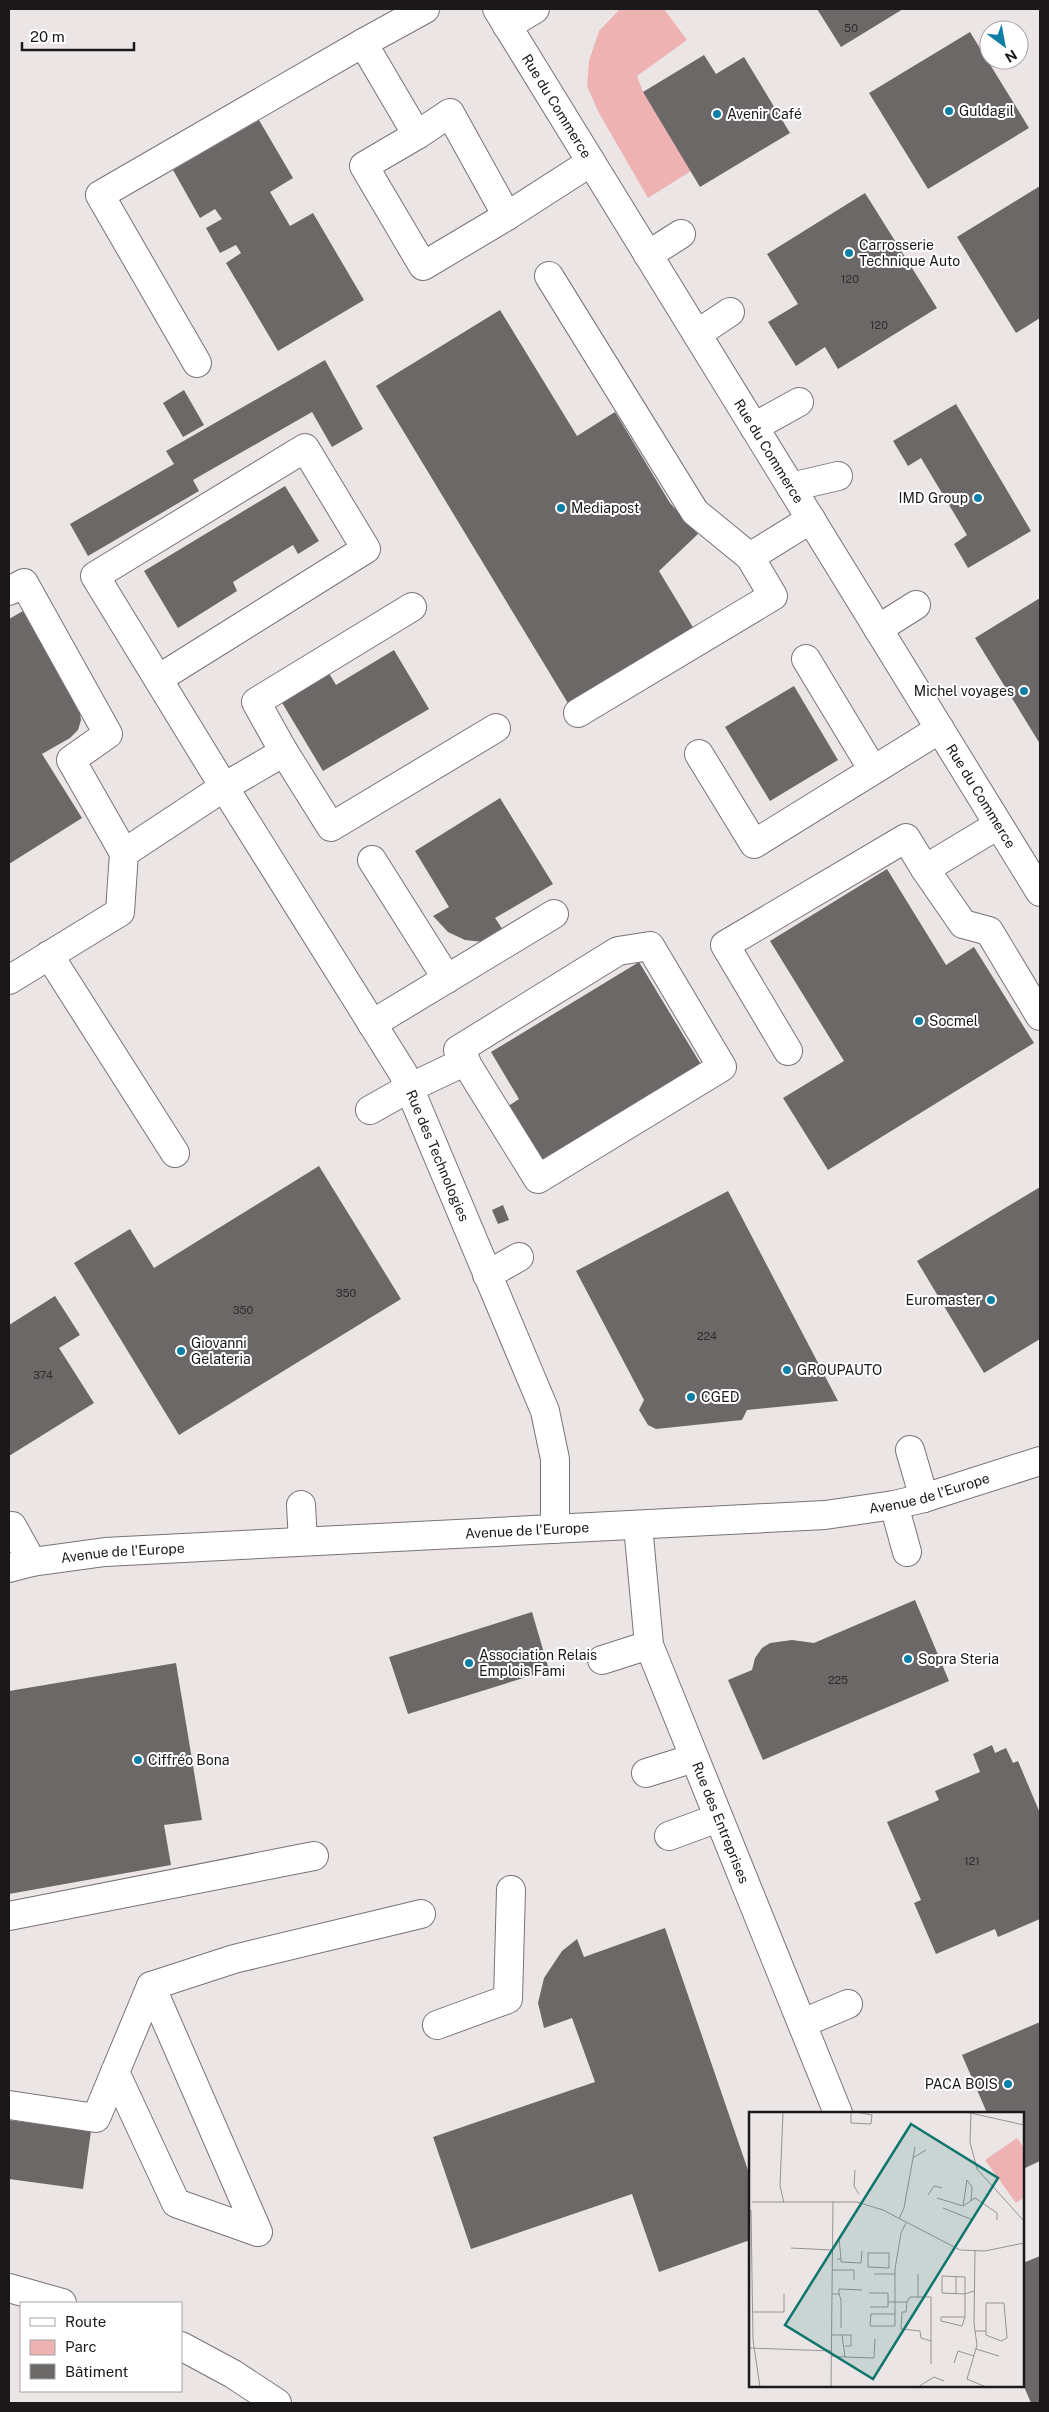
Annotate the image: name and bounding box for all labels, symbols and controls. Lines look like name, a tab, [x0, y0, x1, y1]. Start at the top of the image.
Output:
scale bar	[22, 20, 135, 52]
north arrow	[979, 20, 1029, 70]
house number: 50	[844, 22, 858, 34]
text: 20 m	[30, 28, 65, 45]
text: N	[1002, 46, 1020, 66]
street label: Rue du Commerce	[519, 51, 595, 161]
place label: Guldagil	[959, 103, 1014, 119]
marker: Guldagil	[943, 105, 955, 117]
place label: Avenir Café	[727, 106, 802, 122]
marker: Avenir Café	[711, 108, 723, 120]
place label: Carrosserie Technique Auto	[859, 237, 960, 269]
marker: Carrosserie Technique Auto	[843, 247, 855, 259]
house number: 120	[841, 273, 859, 285]
house number: 120	[870, 319, 888, 331]
street label: Rue du Commerce	[731, 396, 807, 506]
place label: IMD Group	[898, 490, 968, 506]
marker: IMD Group	[972, 492, 984, 504]
place label: Mediapost	[571, 500, 639, 516]
marker: Mediapost	[555, 502, 567, 514]
place label: Michel voyages	[914, 683, 1014, 699]
marker: Michel voyages	[1018, 685, 1030, 697]
street label: Rue du Commerce	[943, 741, 1019, 851]
place label: Socmel	[929, 1013, 978, 1029]
marker: Socmel	[913, 1015, 925, 1027]
street label: Rue des Technologies	[403, 1087, 472, 1224]
house number: 350	[336, 1287, 357, 1299]
place label: Euromaster	[906, 1292, 981, 1308]
marker: Euromaster	[985, 1294, 997, 1306]
house number: 350	[233, 1304, 254, 1316]
house number: 224	[697, 1330, 717, 1342]
place label: Giovanni Gelateria	[191, 1335, 251, 1367]
marker: Giovanni Gelateria	[175, 1345, 187, 1357]
place label: GROUPAUTO	[797, 1362, 882, 1378]
marker: GROUPAUTO	[781, 1364, 793, 1376]
house number: 374	[33, 1369, 53, 1381]
place label: CGED	[701, 1389, 739, 1405]
marker: CGED	[685, 1391, 697, 1403]
street label: Avenue de l'Europe	[868, 1470, 992, 1517]
street label: Avenue de l'Europe	[464, 1519, 590, 1541]
street label: Avenue de l'Europe	[60, 1540, 185, 1566]
place label: Association Relais Emplois Fami	[479, 1647, 597, 1679]
place label: Sopra Steria	[918, 1651, 999, 1667]
marker: Sopra Steria	[902, 1653, 914, 1665]
marker: Association Relais Emplois Fami	[463, 1657, 475, 1669]
house number: 225	[828, 1674, 848, 1686]
place label: Ciffréo Bona	[148, 1752, 230, 1768]
marker: Ciffréo Bona	[132, 1754, 144, 1766]
street label: Rue des Entreprises	[689, 1759, 752, 1886]
house number: 121	[964, 1855, 980, 1867]
place label: PACA BOIS	[925, 2076, 998, 2092]
marker: PACA BOIS	[1002, 2078, 1014, 2090]
inset map	[749, 2112, 1024, 2387]
legend	[20, 2302, 182, 2392]
text: Route	[65, 2313, 106, 2330]
text: Parc	[65, 2338, 97, 2355]
text: Bâtiment	[65, 2363, 128, 2380]

